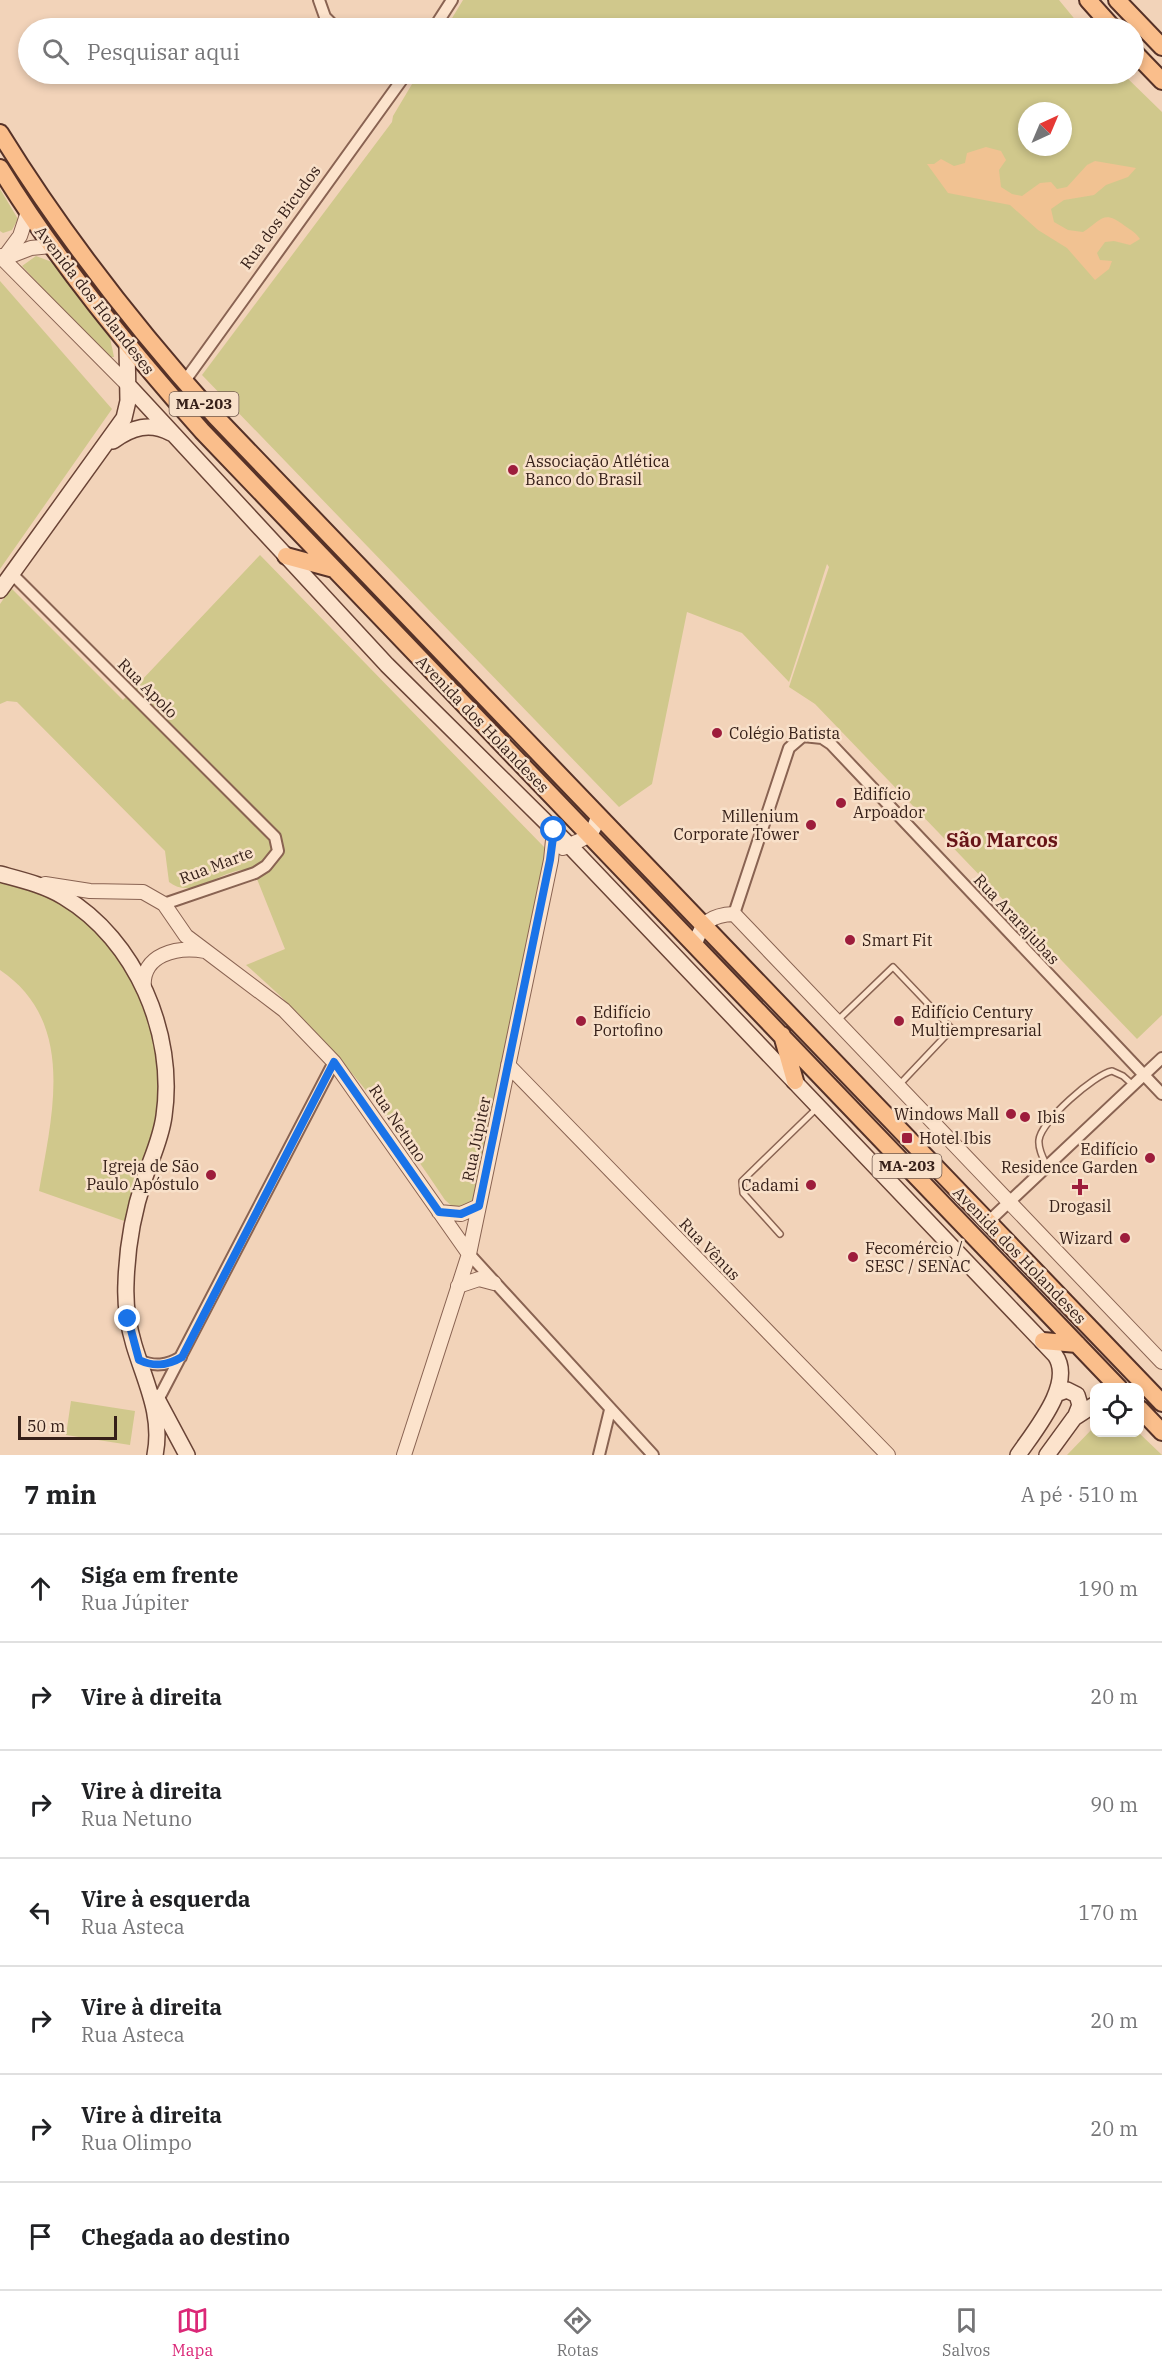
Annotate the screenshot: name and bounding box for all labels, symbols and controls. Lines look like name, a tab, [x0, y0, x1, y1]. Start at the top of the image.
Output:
search box	[18, 18, 1144, 84]
icon: search	[39, 35, 72, 68]
text: Pesquisar aqui	[87, 37, 240, 66]
north arrow	[1018, 102, 1072, 156]
street label: Rua dos Bicudos	[236, 161, 324, 273]
street label: Avenida dos Holandeses	[31, 222, 159, 378]
road number: MA-203	[170, 392, 238, 416]
place label: Associação Atlética Banco do Brasil	[525, 451, 670, 489]
marker: Associação Atlética Banco do Brasil	[506, 463, 520, 477]
street label: Avenida dos Holandeses	[412, 651, 554, 797]
street label: Rua Apolo	[114, 654, 182, 722]
place label: Colégio Batista	[729, 723, 840, 743]
marker: Colégio Batista	[710, 726, 724, 740]
place label: Edifício Arpoador	[853, 784, 925, 822]
marker: Edifício Arpoador	[834, 796, 848, 810]
place label: Millenium Corporate Tower	[673, 806, 799, 844]
route start	[540, 816, 566, 842]
marker: Millenium Corporate Tower	[804, 818, 818, 832]
district label: São Marcos	[946, 826, 1058, 853]
street label: Rua Marte	[176, 842, 256, 888]
street label: Rua Ararajubas	[970, 870, 1064, 968]
place label: Smart Fit	[862, 930, 933, 950]
marker: Smart Fit	[843, 933, 857, 947]
place label: Edifício Portofino	[593, 1002, 663, 1040]
place label: Edifício Century Multiempresarial	[911, 1002, 1042, 1040]
marker: Edifício Portofino	[574, 1014, 588, 1028]
marker: Edifício Century Multiempresarial	[892, 1014, 906, 1028]
street label: Rua Netuno	[365, 1081, 431, 1165]
street label: Rua Júpiter	[457, 1095, 495, 1183]
place label: Windows Mall	[894, 1104, 999, 1124]
marker: Windows Mall	[1004, 1107, 1018, 1121]
place label: Ibis	[1037, 1107, 1065, 1127]
marker: Ibis	[1018, 1110, 1032, 1124]
place label: Hotel Ibis	[919, 1128, 991, 1148]
marker: Hotel Ibis	[900, 1131, 914, 1145]
place label: Edifício Residence Garden	[1001, 1139, 1138, 1177]
marker: Edifício Residence Garden	[1143, 1151, 1157, 1165]
road number: MA-203	[872, 1154, 942, 1178]
place label: Igreja de São Paulo Apóstulo	[86, 1156, 199, 1194]
marker: Igreja de São Paulo Apóstulo	[204, 1168, 218, 1182]
place label: Cadami	[741, 1175, 799, 1195]
marker: Cadami	[804, 1178, 818, 1192]
marker: Drogasil	[1073, 1180, 1087, 1194]
street label: Avenida dos Holandeses	[949, 1182, 1091, 1328]
place label: Drogasil	[1049, 1196, 1111, 1216]
street label: Rua Vênus	[675, 1214, 745, 1284]
place label: Wizard	[1059, 1228, 1113, 1248]
marker: Wizard	[1118, 1231, 1132, 1245]
place label: Fecomércio / SESC / SENAC	[865, 1238, 971, 1276]
marker: Fecomércio / SESC / SENAC	[846, 1250, 860, 1264]
route end	[114, 1305, 140, 1331]
map controls	[1090, 1383, 1144, 1437]
button: locate	[1090, 1383, 1144, 1437]
scale bar	[18, 1413, 117, 1440]
text: 50 m	[27, 1416, 65, 1436]
text: 7 min	[24, 1477, 97, 1511]
text: A pé · 510 m	[1021, 1481, 1138, 1508]
text: Siga em frente	[81, 1560, 238, 1589]
icon: ahead	[24, 1572, 57, 1605]
text: 190 m	[1078, 1575, 1138, 1602]
text: Rua Júpiter	[81, 1589, 189, 1616]
icon: right	[24, 1680, 57, 1713]
text: Vire à direita	[81, 1682, 222, 1711]
text: 20 m	[1090, 1683, 1138, 1710]
text: Vire à direita	[81, 1776, 222, 1805]
icon: right	[24, 1788, 57, 1821]
text: 90 m	[1090, 1791, 1138, 1818]
text: Rua Netuno	[81, 1805, 192, 1832]
text: Vire à esquerda	[81, 1884, 251, 1913]
icon: left	[24, 1896, 57, 1929]
text: 170 m	[1078, 1899, 1138, 1926]
text: Rua Asteca	[81, 1913, 185, 1940]
text: Vire à direita	[81, 1992, 222, 2021]
icon: right	[24, 2004, 57, 2037]
text: 20 m	[1090, 2007, 1138, 2034]
text: Rua Asteca	[81, 2021, 185, 2048]
text: Vire à direita	[81, 2100, 222, 2129]
icon: right	[24, 2112, 57, 2145]
text: 20 m	[1090, 2115, 1138, 2142]
text: Rua Olimpo	[81, 2129, 192, 2156]
icon: arrive	[24, 2220, 57, 2253]
text: Chegada ao destino	[81, 2222, 290, 2251]
tab: Mapa	[172, 2304, 213, 2360]
tab: Rotas	[557, 2304, 598, 2360]
tab: Salvos	[942, 2304, 990, 2360]

